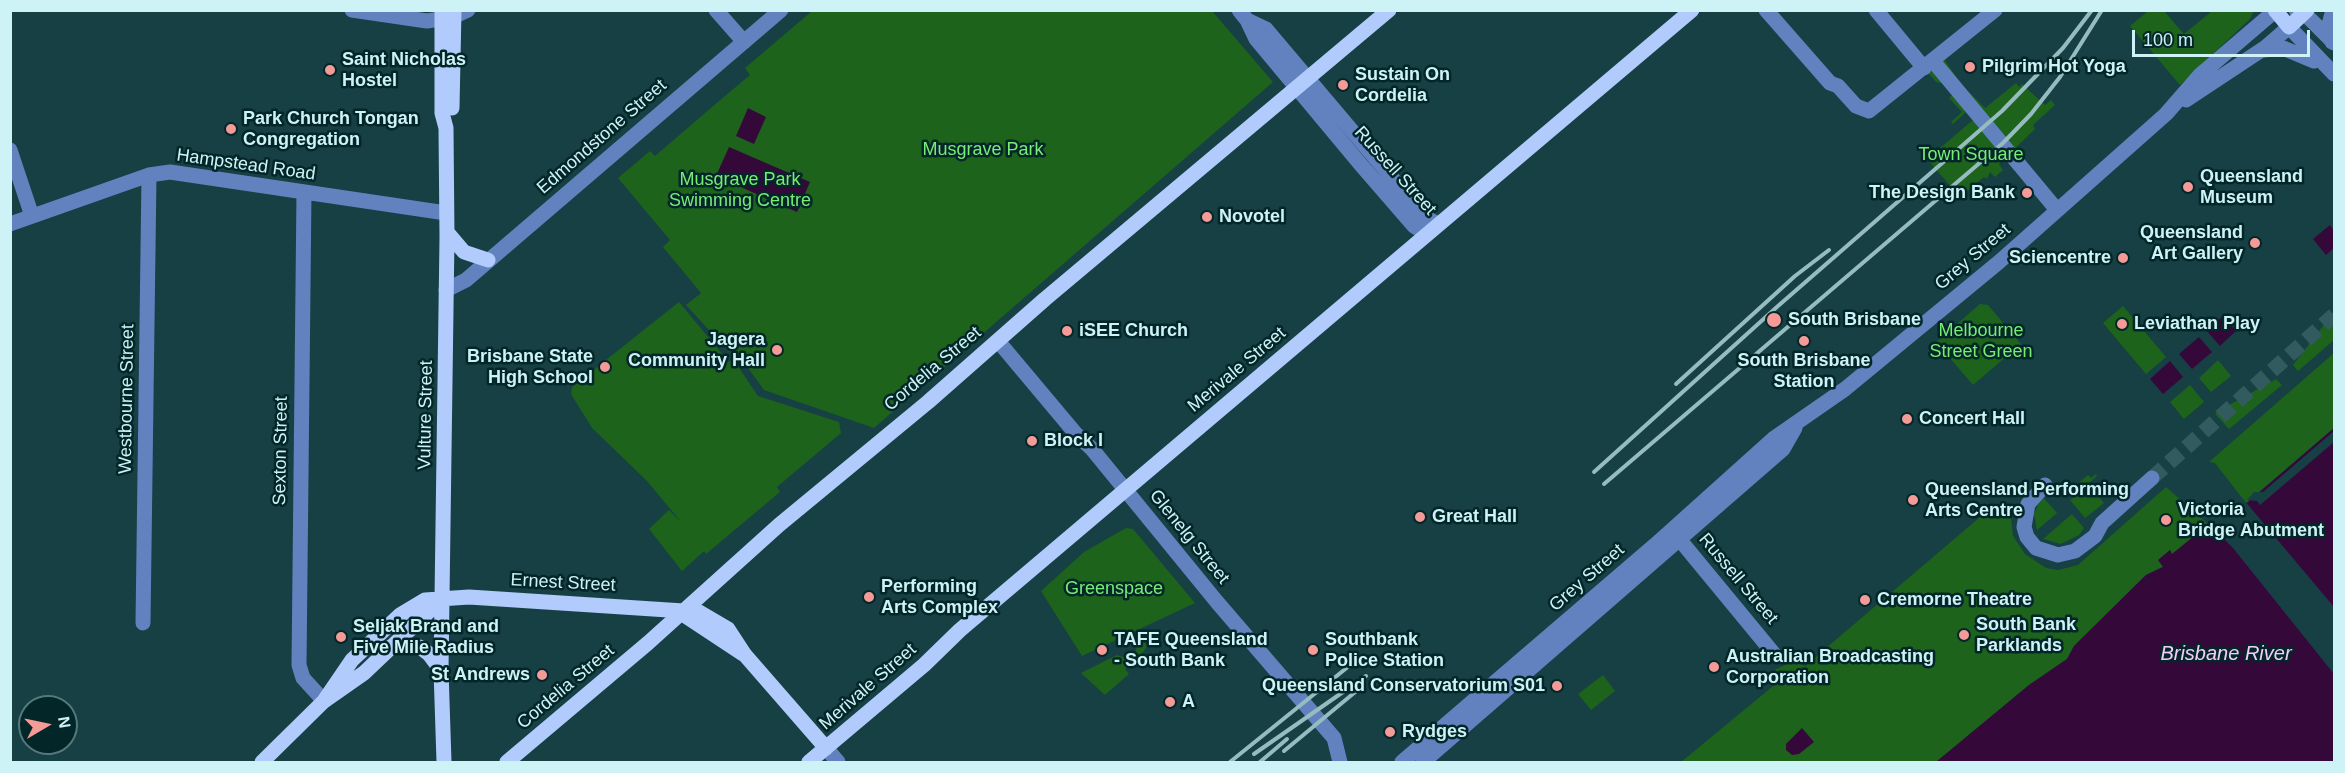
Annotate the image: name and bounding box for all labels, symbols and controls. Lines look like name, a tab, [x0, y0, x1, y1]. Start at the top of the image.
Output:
scale bar	[2135, 18, 2314, 56]
text: 100 m	[2143, 30, 2193, 50]
place label: Saint Nicholas Hostel	[342, 49, 466, 92]
place label: Pilgrim Hot Yoga	[1982, 56, 2126, 78]
marker: Pilgrim Hot Yoga	[1963, 60, 1977, 74]
marker: Saint Nicholas Hostel	[323, 63, 337, 77]
place label: Sustain On Cordelia	[1355, 64, 1450, 106]
street label: Edmondstone Street	[533, 75, 671, 199]
marker: Sustain On Cordelia	[1336, 78, 1350, 92]
place label: Park Church Tongan Congregation	[243, 108, 419, 150]
marker: Park Church Tongan Congregation	[224, 122, 238, 136]
street label: Russell Street	[1349, 122, 1441, 220]
park label: Musgrave Park	[922, 139, 1044, 161]
park label: Town Square	[1918, 144, 2024, 166]
street label: Hampstead Road	[175, 145, 317, 185]
place label: Queensland Museum	[2200, 166, 2303, 208]
park label: Musgrave Park Swimming Centre	[669, 169, 811, 212]
marker: Queensland Museum	[2181, 180, 2195, 194]
place label: The Design Bank	[1869, 182, 2015, 204]
marker: The Design Bank	[2020, 186, 2034, 200]
place label: Novotel	[1219, 206, 1285, 228]
marker: Novotel	[1200, 210, 1214, 224]
street label: Grey Street	[1931, 219, 2015, 295]
place label: Queensland Art Gallery	[2140, 222, 2243, 264]
marker: Queensland Art Gallery	[2248, 236, 2262, 250]
place label: Sciencentre	[2009, 247, 2111, 269]
marker: Sciencentre	[2116, 251, 2130, 265]
place label: South Brisbane	[1788, 309, 1921, 331]
marker: South Brisbane	[1765, 311, 1783, 329]
place label: Leviathan Play	[2134, 313, 2260, 335]
marker: Leviathan Play	[2115, 317, 2129, 331]
place label: iSEE Church	[1079, 320, 1188, 342]
park label: Melbourne Street Green	[1929, 320, 2033, 362]
street label: Cordelia Street	[880, 322, 986, 416]
street label: Merivale Street	[1184, 323, 1290, 417]
street label: Westbourne Street	[115, 324, 139, 474]
marker: iSEE Church	[1060, 324, 1074, 338]
place label: Jagera Community Hall	[628, 329, 765, 372]
marker: South Brisbane Station	[1797, 334, 1811, 348]
marker: Jagera Community Hall	[770, 343, 784, 357]
place label: Brisbane State High School	[467, 346, 593, 388]
place label: South Brisbane Station	[1737, 350, 1871, 392]
street label: Vulture Street	[414, 360, 438, 470]
marker: Brisbane State High School	[598, 360, 612, 374]
street label: Sexton Street	[269, 396, 293, 506]
place label: Concert Hall	[1919, 408, 2025, 430]
marker: Concert Hall	[1900, 412, 1914, 426]
place label: Block I	[1044, 430, 1103, 452]
marker: Block I	[1025, 434, 1039, 448]
place label: Queensland Performing Arts Centre	[1925, 479, 2129, 522]
street label: Glenelg Street	[1144, 485, 1234, 589]
marker: Queensland Performing Arts Centre	[1906, 493, 1920, 507]
place label: Victoria Bridge Abutment	[2178, 499, 2324, 542]
place label: Great Hall	[1432, 506, 1517, 528]
marker: Great Hall	[1413, 510, 1427, 524]
marker: Victoria Bridge Abutment	[2159, 513, 2173, 527]
street label: Russell Street	[1694, 529, 1782, 629]
street label: Grey Street	[1545, 540, 1629, 616]
street label: Ernest Street	[510, 569, 616, 597]
place label: Performing Arts Complex	[881, 576, 998, 618]
park label: Greenspace	[1065, 578, 1163, 600]
place label: Cremorne Theatre	[1877, 589, 2032, 611]
marker: Performing Arts Complex	[862, 590, 876, 604]
marker: Cremorne Theatre	[1858, 593, 1872, 607]
place label: South Bank Parklands	[1976, 614, 2076, 656]
place label: Seljak Brand and Five Mile Radius	[353, 616, 499, 658]
marker: South Bank Parklands	[1957, 628, 1971, 642]
place label: TAFE Queensland - South Bank	[1114, 629, 1268, 672]
place label: Southbank Police Station	[1325, 629, 1444, 672]
marker: Seljak Brand and Five Mile Radius	[334, 630, 348, 644]
street label: Merivale Street	[815, 639, 921, 735]
street label: Cordelia Street	[513, 640, 619, 734]
water label: Brisbane River	[2160, 642, 2292, 666]
marker: TAFE Queensland - South Bank	[1095, 643, 1109, 657]
marker: Southbank Police Station	[1306, 643, 1320, 657]
place label: Australian Broadcasting Corporation	[1726, 646, 1934, 688]
marker: Australian Broadcasting Corporation	[1707, 660, 1721, 674]
place label: St Andrews	[431, 664, 530, 686]
marker: St Andrews	[535, 668, 549, 682]
place label: Queensland Conservatorium S01	[1262, 675, 1545, 697]
marker: Queensland Conservatorium S01	[1550, 679, 1564, 693]
place label: A	[1182, 691, 1195, 713]
north arrow	[18, 695, 78, 755]
marker: A	[1163, 695, 1177, 709]
text: N	[55, 715, 74, 729]
place label: Rydges	[1402, 721, 1467, 743]
marker: Rydges	[1383, 725, 1397, 739]

